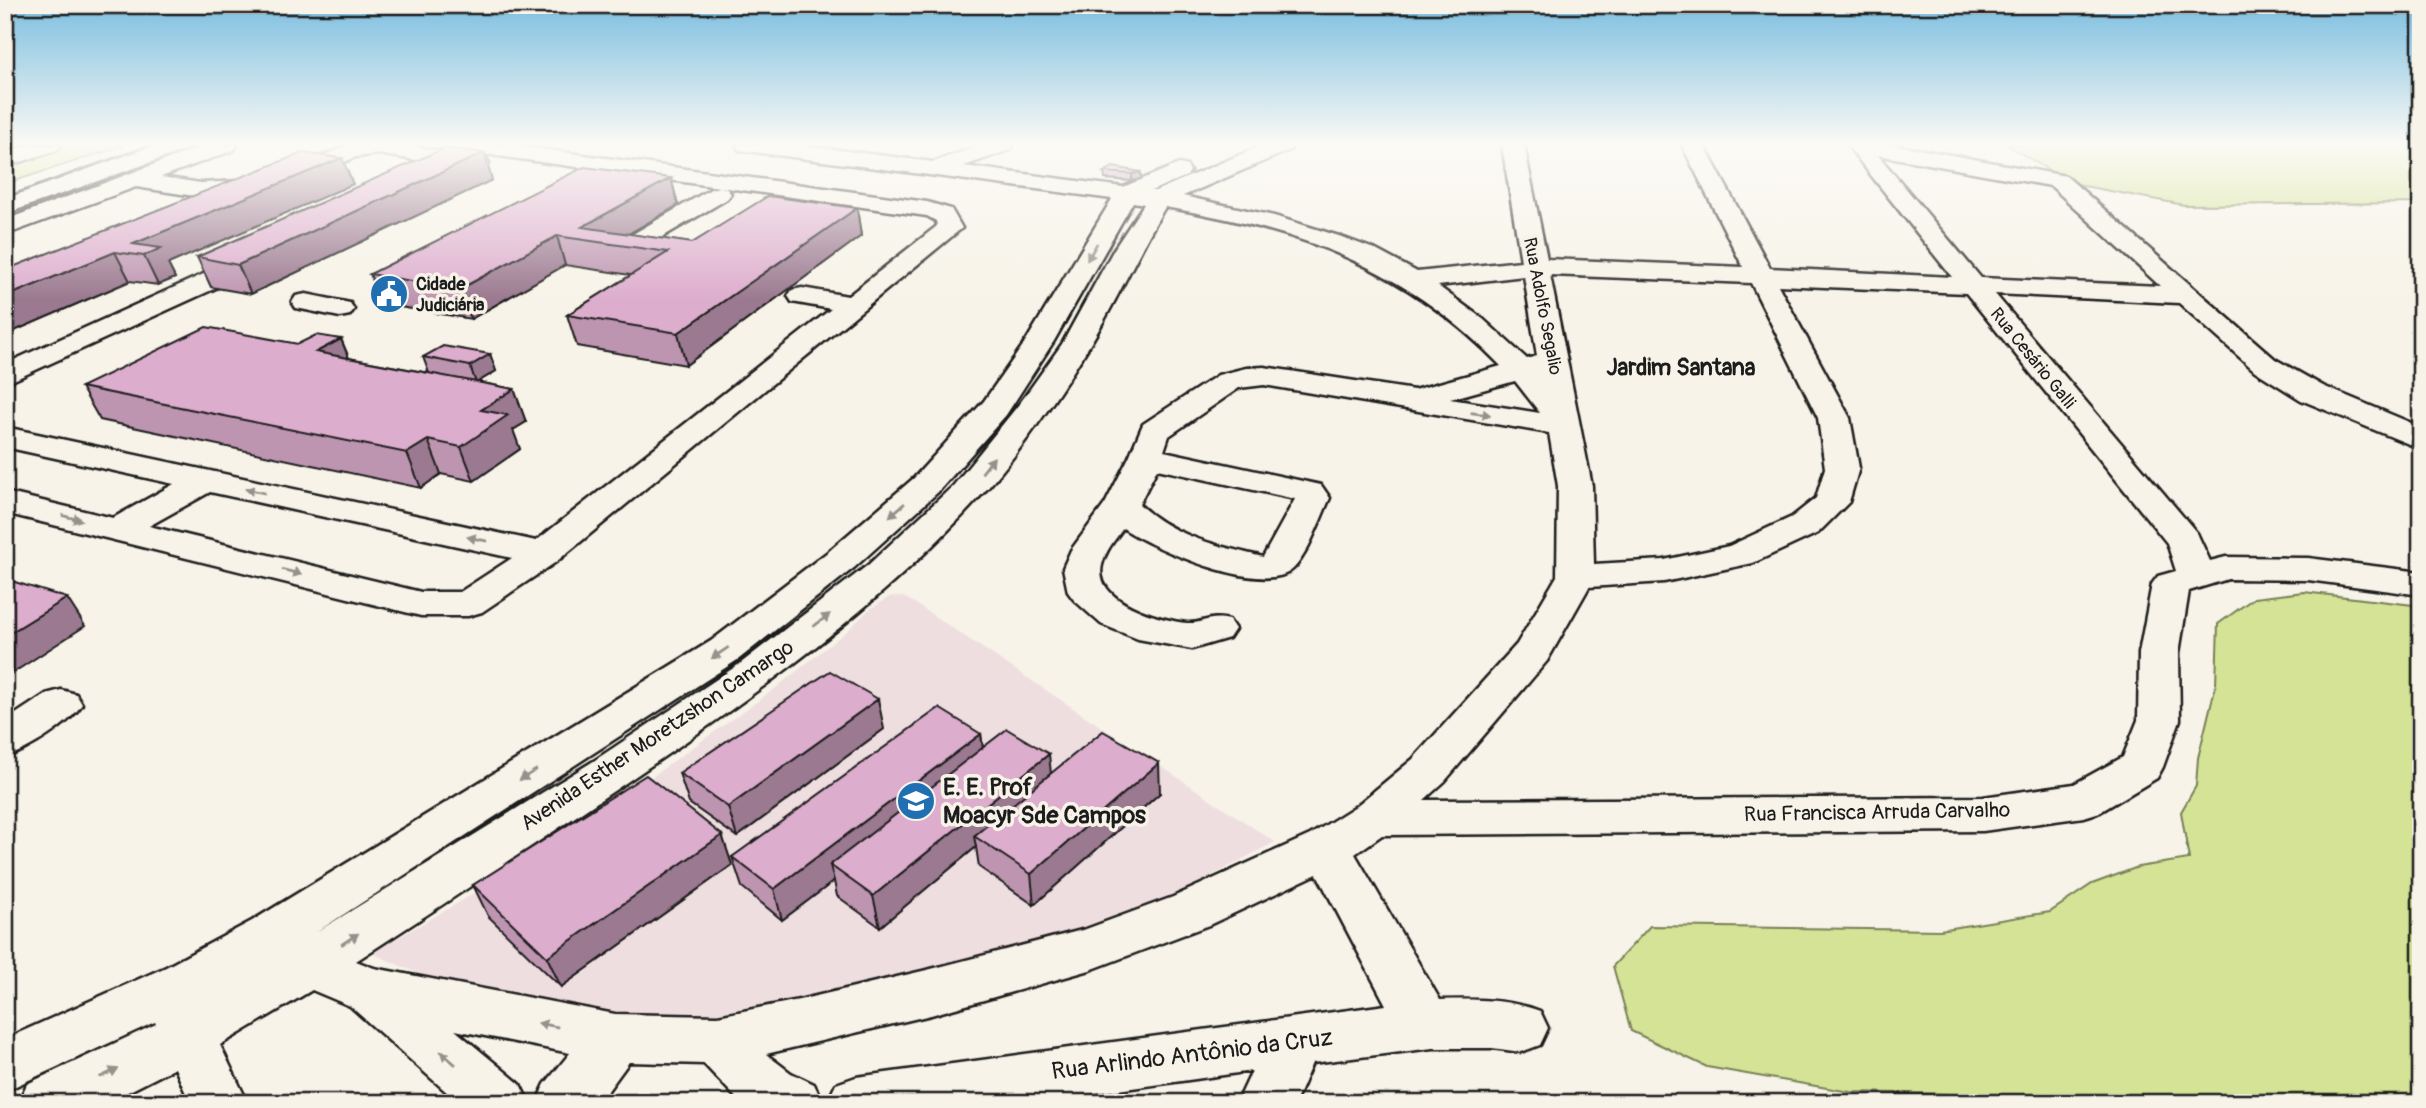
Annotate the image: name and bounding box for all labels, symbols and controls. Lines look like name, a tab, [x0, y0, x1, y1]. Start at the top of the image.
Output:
street label: Rua Adolfo Segalio	[1518, 235, 1567, 377]
one-way arrow	[1086, 242, 1098, 261]
public building icon: Cidade Judiciária	[368, 273, 410, 315]
place label: Cidade Judiciária	[416, 273, 485, 317]
street label: Rua Cesário Galli	[1985, 303, 2080, 414]
district label: Jardim Santana	[1607, 353, 1756, 382]
one-way arrow	[1470, 408, 1492, 419]
one-way arrow	[980, 456, 995, 474]
one-way arrow	[243, 486, 265, 497]
one-way arrow	[888, 502, 906, 518]
one-way arrow	[61, 513, 83, 524]
one-way arrow	[466, 534, 488, 545]
one-way arrow	[282, 567, 304, 578]
one-way arrow	[813, 612, 831, 627]
street label: Avenida Esther Moretzshon Camargo	[516, 634, 799, 837]
one-way arrow	[710, 646, 730, 659]
one-way arrow	[519, 768, 538, 781]
place label: E. E. Prof Moacyr Sde Campos	[943, 773, 1146, 830]
school or university icon: E. E. Prof Moacyr Sde Campos	[895, 780, 937, 822]
street label: Rua Francisca Arruda Carvalho	[1744, 797, 2010, 828]
one-way arrow	[340, 932, 359, 945]
one-way arrow	[537, 1019, 559, 1030]
street label: Rua Arlindo Antônio da Cruz	[1050, 1023, 1334, 1086]
one-way arrow	[439, 1050, 457, 1066]
one-way arrow	[99, 1068, 119, 1079]

